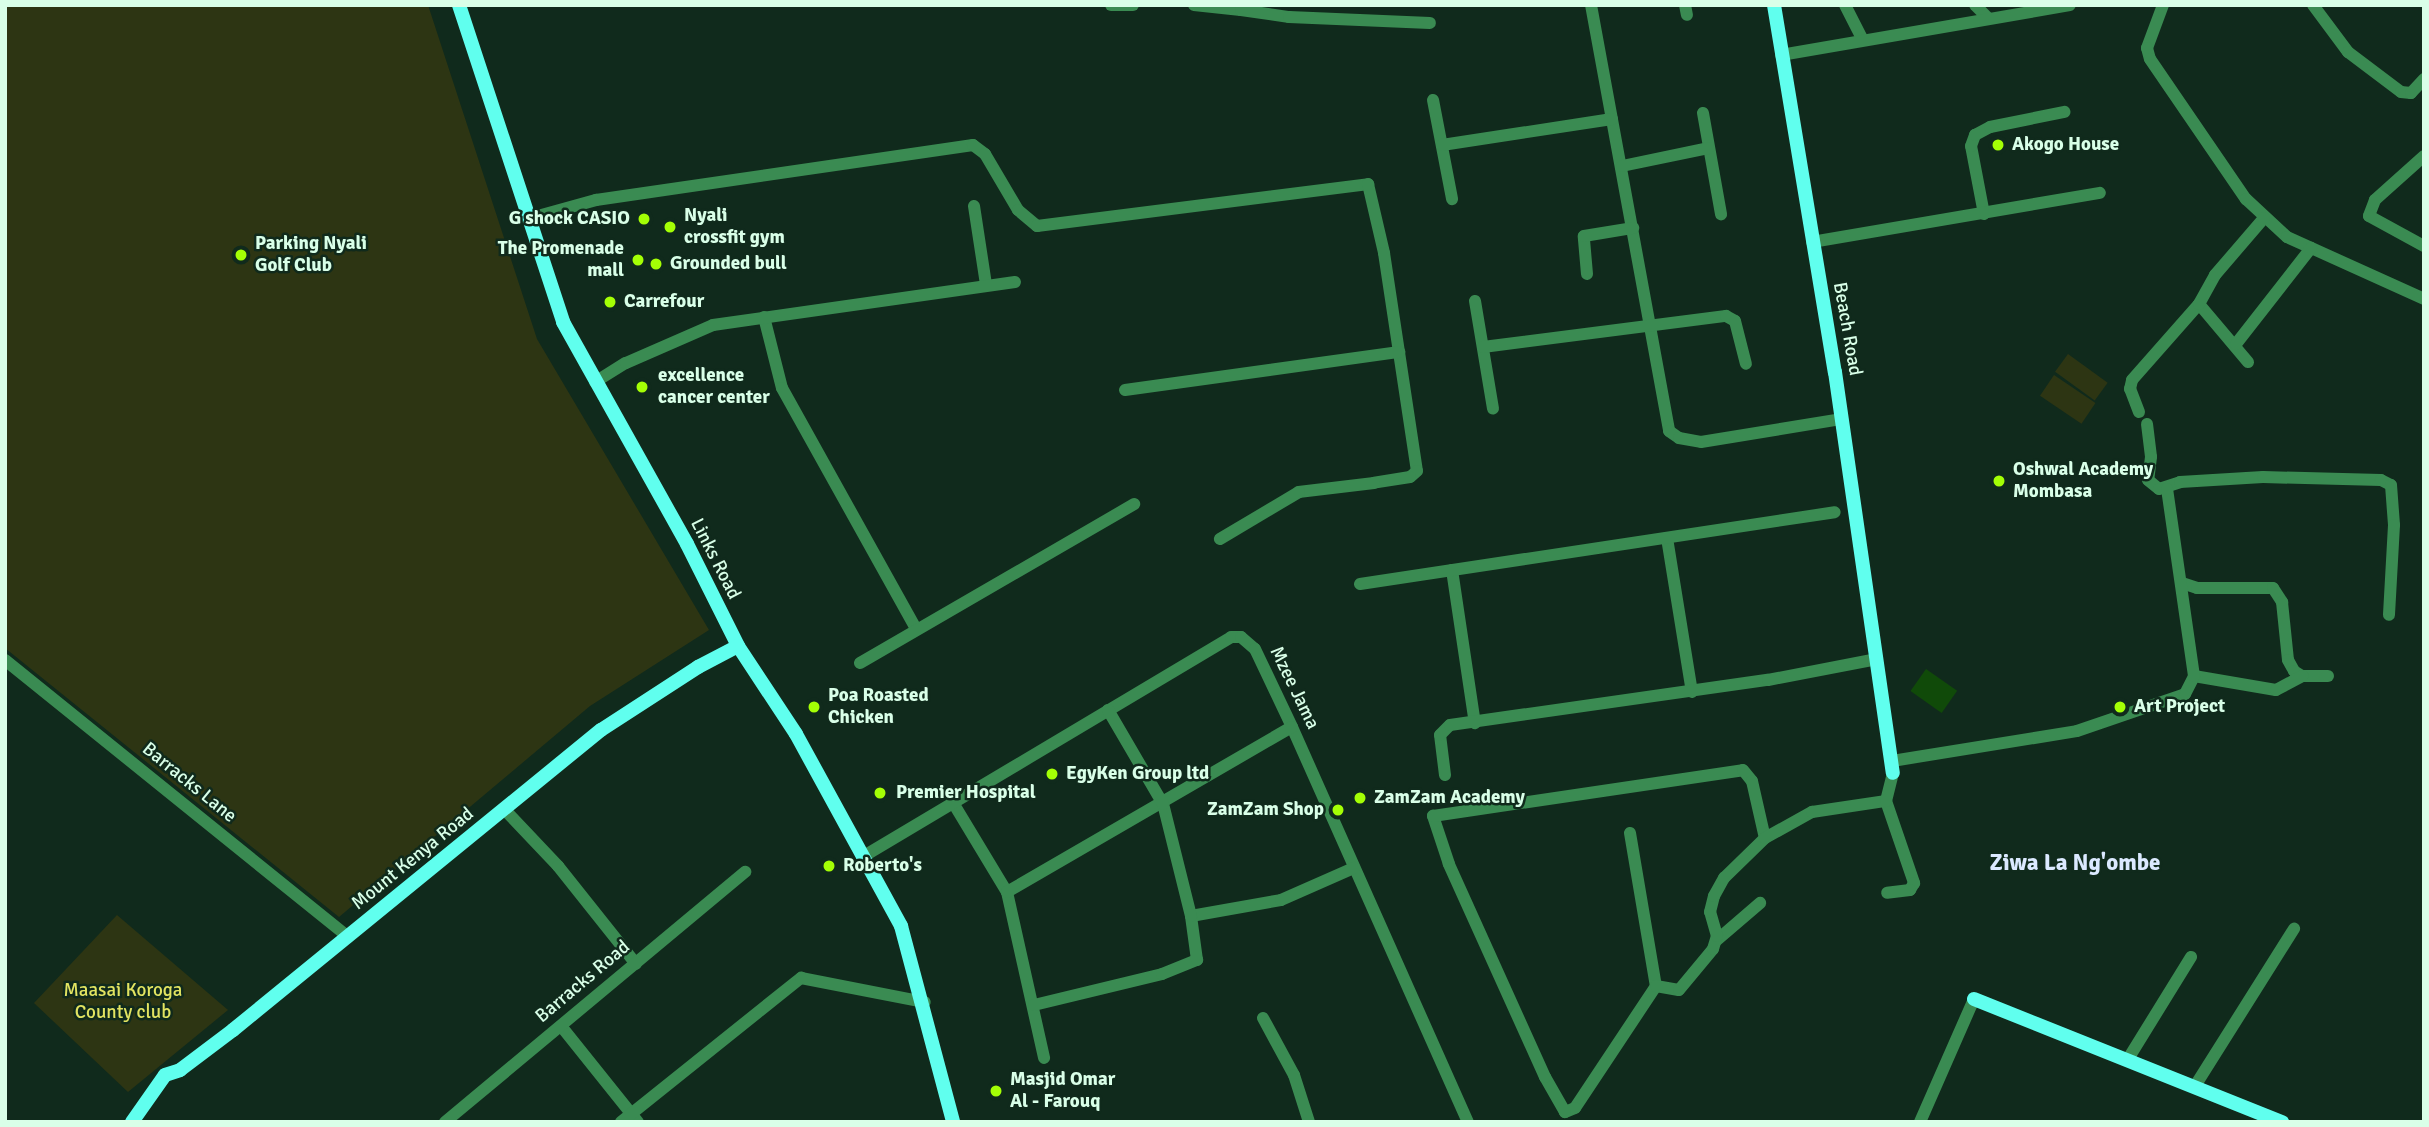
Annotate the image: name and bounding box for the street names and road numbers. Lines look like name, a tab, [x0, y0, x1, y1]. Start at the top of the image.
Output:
street label: Beach Road	[1828, 280, 1866, 378]
street label: Links Road	[685, 515, 745, 603]
street label: Mzee Jama	[1264, 643, 1324, 733]
street label: Barracks Lane	[137, 738, 241, 828]
street label: Mount Kenya Road	[347, 803, 479, 915]
street label: Barracks Road	[531, 936, 635, 1028]

